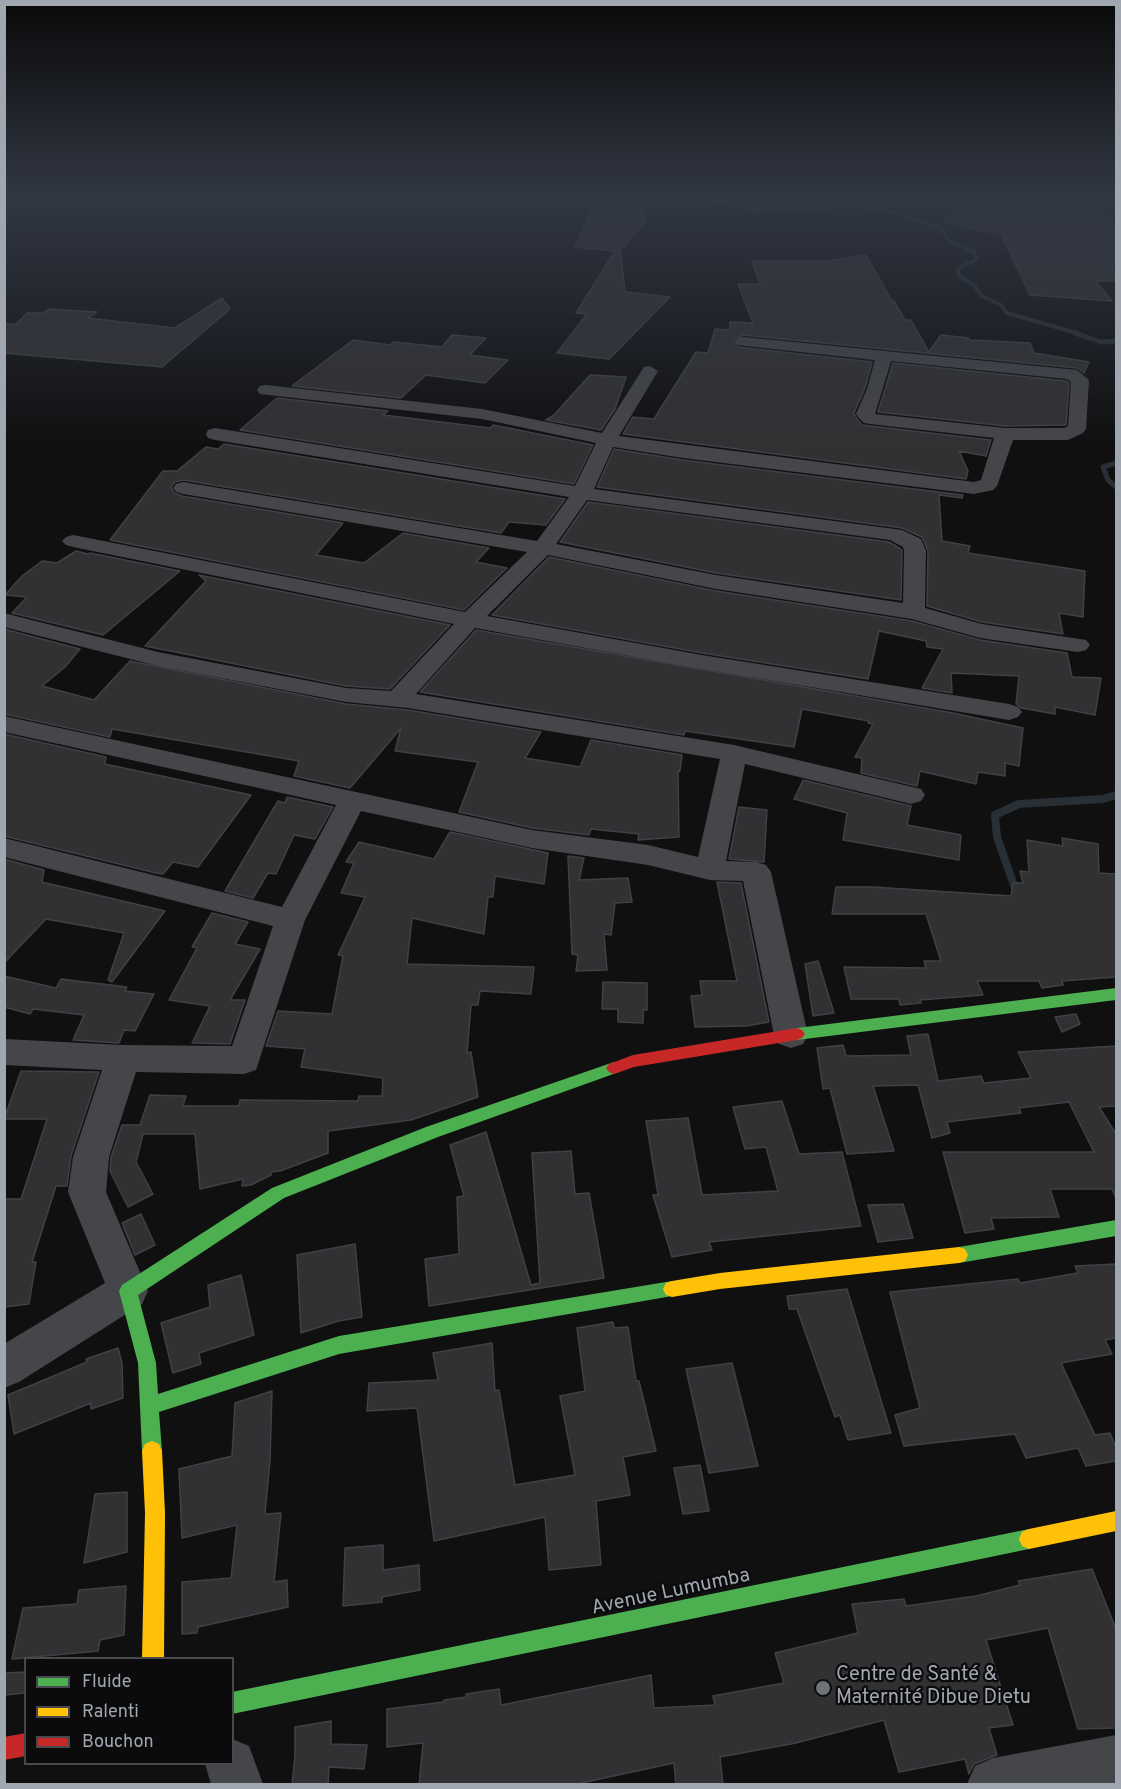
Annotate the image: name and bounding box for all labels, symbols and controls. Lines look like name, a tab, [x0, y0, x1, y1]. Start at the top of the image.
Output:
street label: Avenue Lumumba	[590, 1564, 752, 1622]
legend	[24, 1657, 234, 1765]
place label: Centre de Santé & Maternité Dibue Dietu	[836, 1664, 1031, 1711]
text: Fluide	[82, 1671, 131, 1694]
marker: Centre de Santé & Maternité Dibue Dietu	[814, 1679, 832, 1697]
text: Ralenti	[82, 1701, 139, 1724]
text: Bouchon	[82, 1731, 154, 1754]

